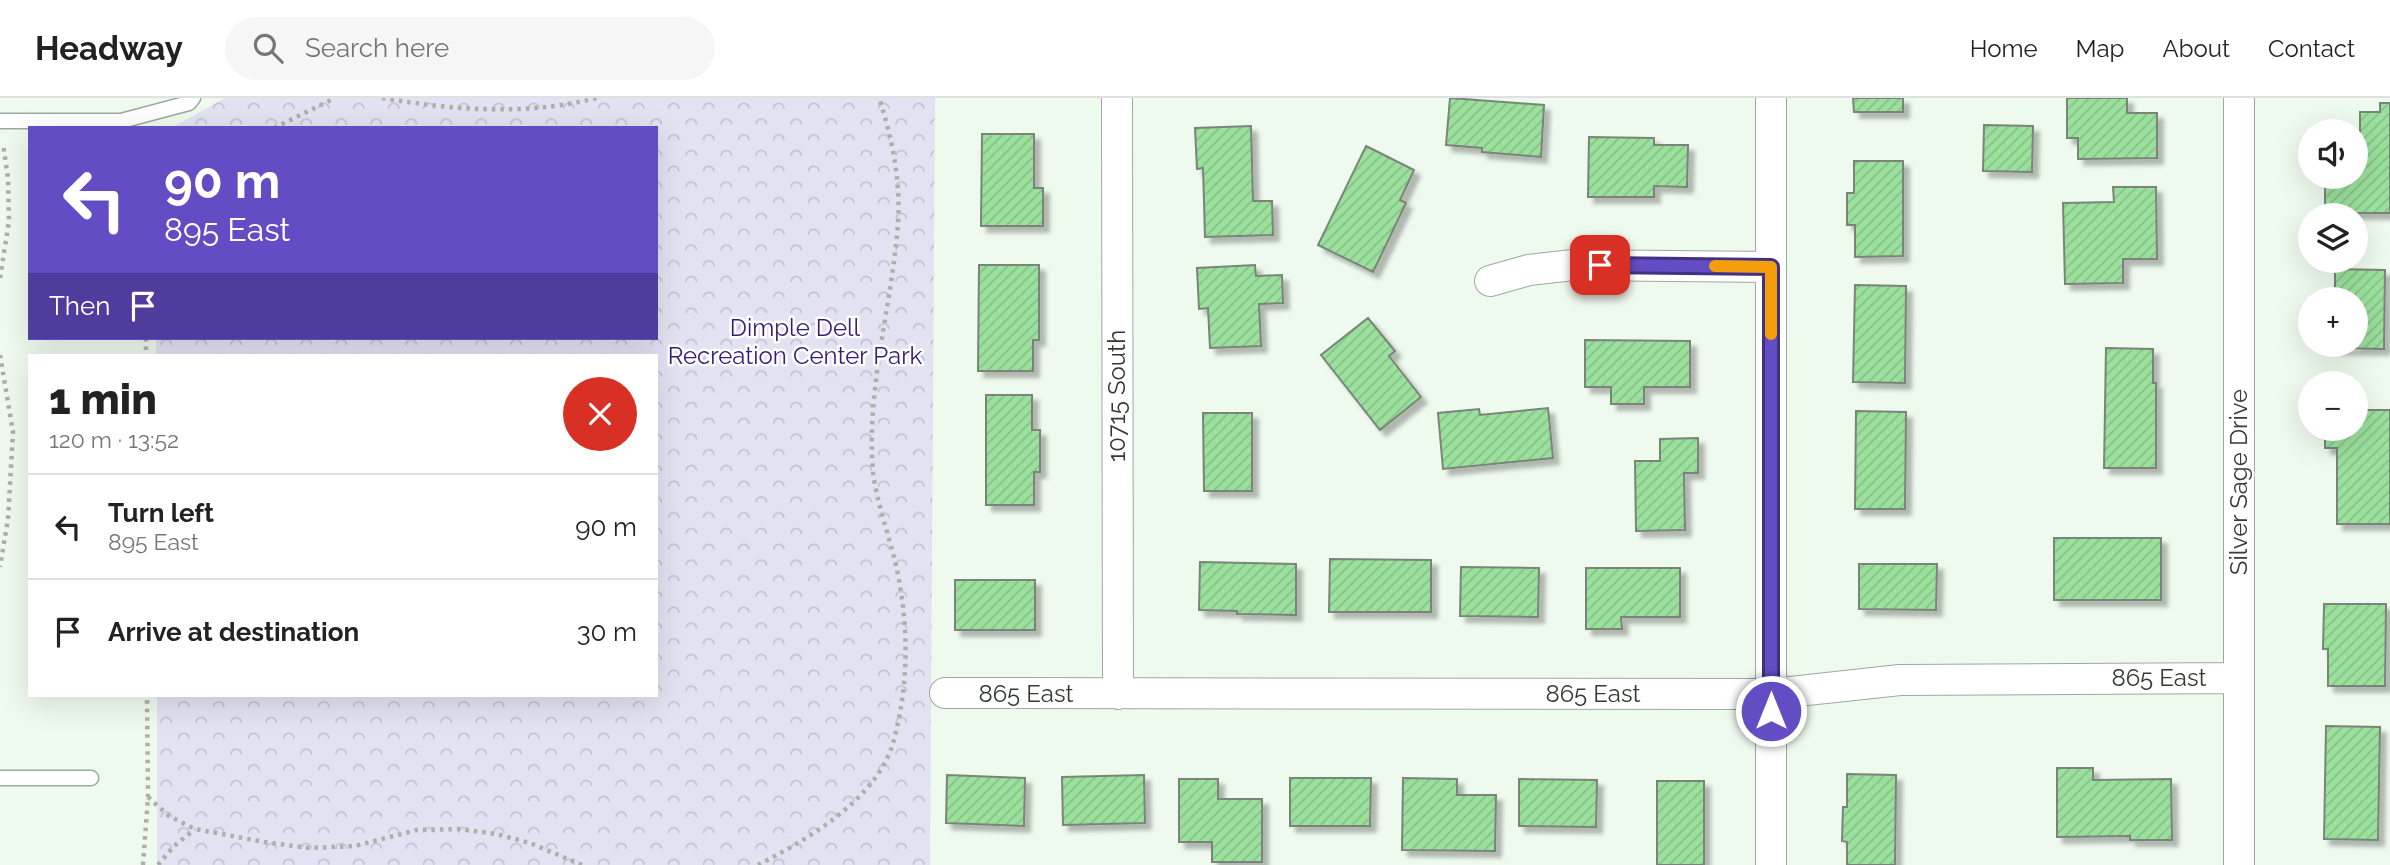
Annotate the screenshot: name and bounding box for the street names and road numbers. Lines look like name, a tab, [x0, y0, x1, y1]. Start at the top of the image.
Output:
street label: 10715 South	[1102, 330, 1131, 462]
street label: Silver Sage Drive	[2224, 389, 2253, 575]
street label: 865 East	[2111, 663, 2207, 692]
street label: 865 East	[978, 679, 1074, 708]
street label: 865 East	[1545, 679, 1641, 708]

